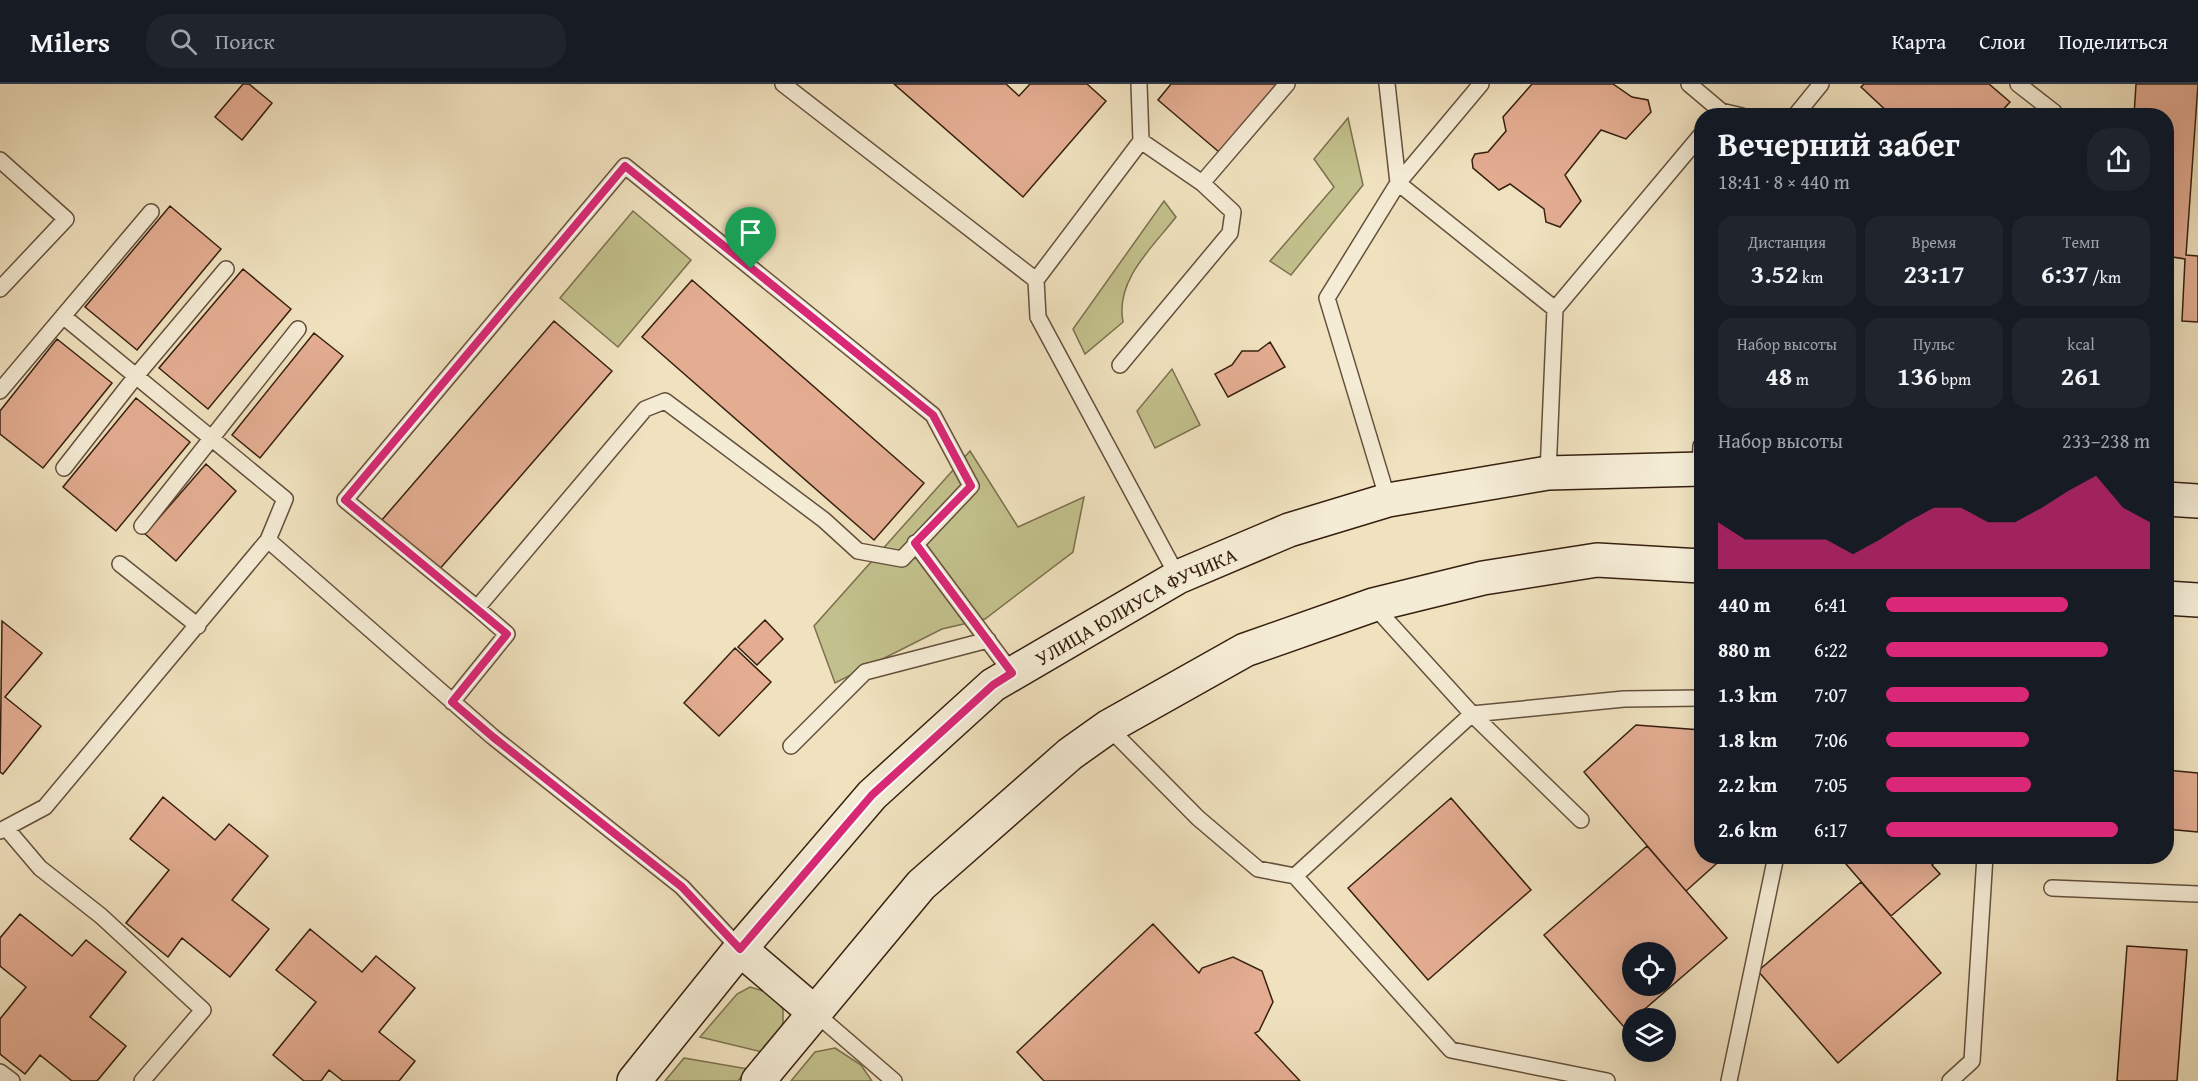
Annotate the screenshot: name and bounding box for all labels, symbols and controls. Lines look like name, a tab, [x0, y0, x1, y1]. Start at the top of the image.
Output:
search box	[146, 14, 566, 68]
text: Milers	[30, 21, 110, 62]
icon: search	[167, 25, 200, 58]
text: Поиск	[215, 25, 275, 57]
text: Карта	[1892, 26, 1946, 57]
text: Слои	[1979, 26, 2025, 57]
text: Поделиться	[2058, 26, 2168, 57]
text: Вечерний забег	[1718, 120, 1960, 168]
button: share	[2087, 128, 2150, 191]
text: 18:41 · 8 × 440 m	[1718, 167, 1850, 196]
pin	[725, 207, 776, 269]
icon: arrive	[734, 216, 767, 249]
text: Дистанция	[1748, 230, 1826, 254]
text: Время	[1912, 230, 1956, 254]
text: Темп	[2063, 230, 2099, 254]
text: 3.52	[1751, 254, 1799, 293]
text: 23:17	[1903, 254, 1965, 293]
text: 6:37	[2041, 254, 2089, 293]
text: km	[1799, 265, 1823, 289]
text: /km	[2089, 265, 2121, 289]
text: Набор высоты	[1737, 332, 1837, 356]
text: Пульс	[1913, 332, 1955, 356]
text: kcal	[2067, 332, 2095, 356]
text: 48	[1765, 356, 1792, 395]
text: 136	[1897, 356, 1937, 395]
text: 261	[2061, 356, 2101, 395]
text: m	[1792, 367, 1809, 391]
text: bpm	[1937, 367, 1971, 391]
text: Набор высоты	[1718, 426, 1843, 455]
text: 233–238 m	[2062, 426, 2150, 455]
street label: УЛИЦА ЮЛИУСА ФУЧИКА	[1029, 539, 1241, 672]
text: 440 m	[1718, 590, 1771, 619]
text: 6:41	[1814, 590, 1848, 619]
text: 880 m	[1718, 635, 1771, 664]
text: 6:22	[1814, 635, 1848, 664]
text: 1.3 km	[1718, 680, 1777, 709]
text: 7:07	[1814, 680, 1848, 709]
text: 1.8 km	[1718, 725, 1777, 754]
text: 7:06	[1814, 725, 1848, 754]
text: 2.2 km	[1718, 770, 1777, 799]
text: 7:05	[1814, 770, 1848, 799]
text: 2.6 km	[1718, 815, 1777, 844]
text: 6:17	[1814, 815, 1848, 844]
map controls	[1622, 942, 1676, 1062]
button: locate	[1622, 942, 1676, 996]
button: layers	[1622, 1008, 1676, 1062]

